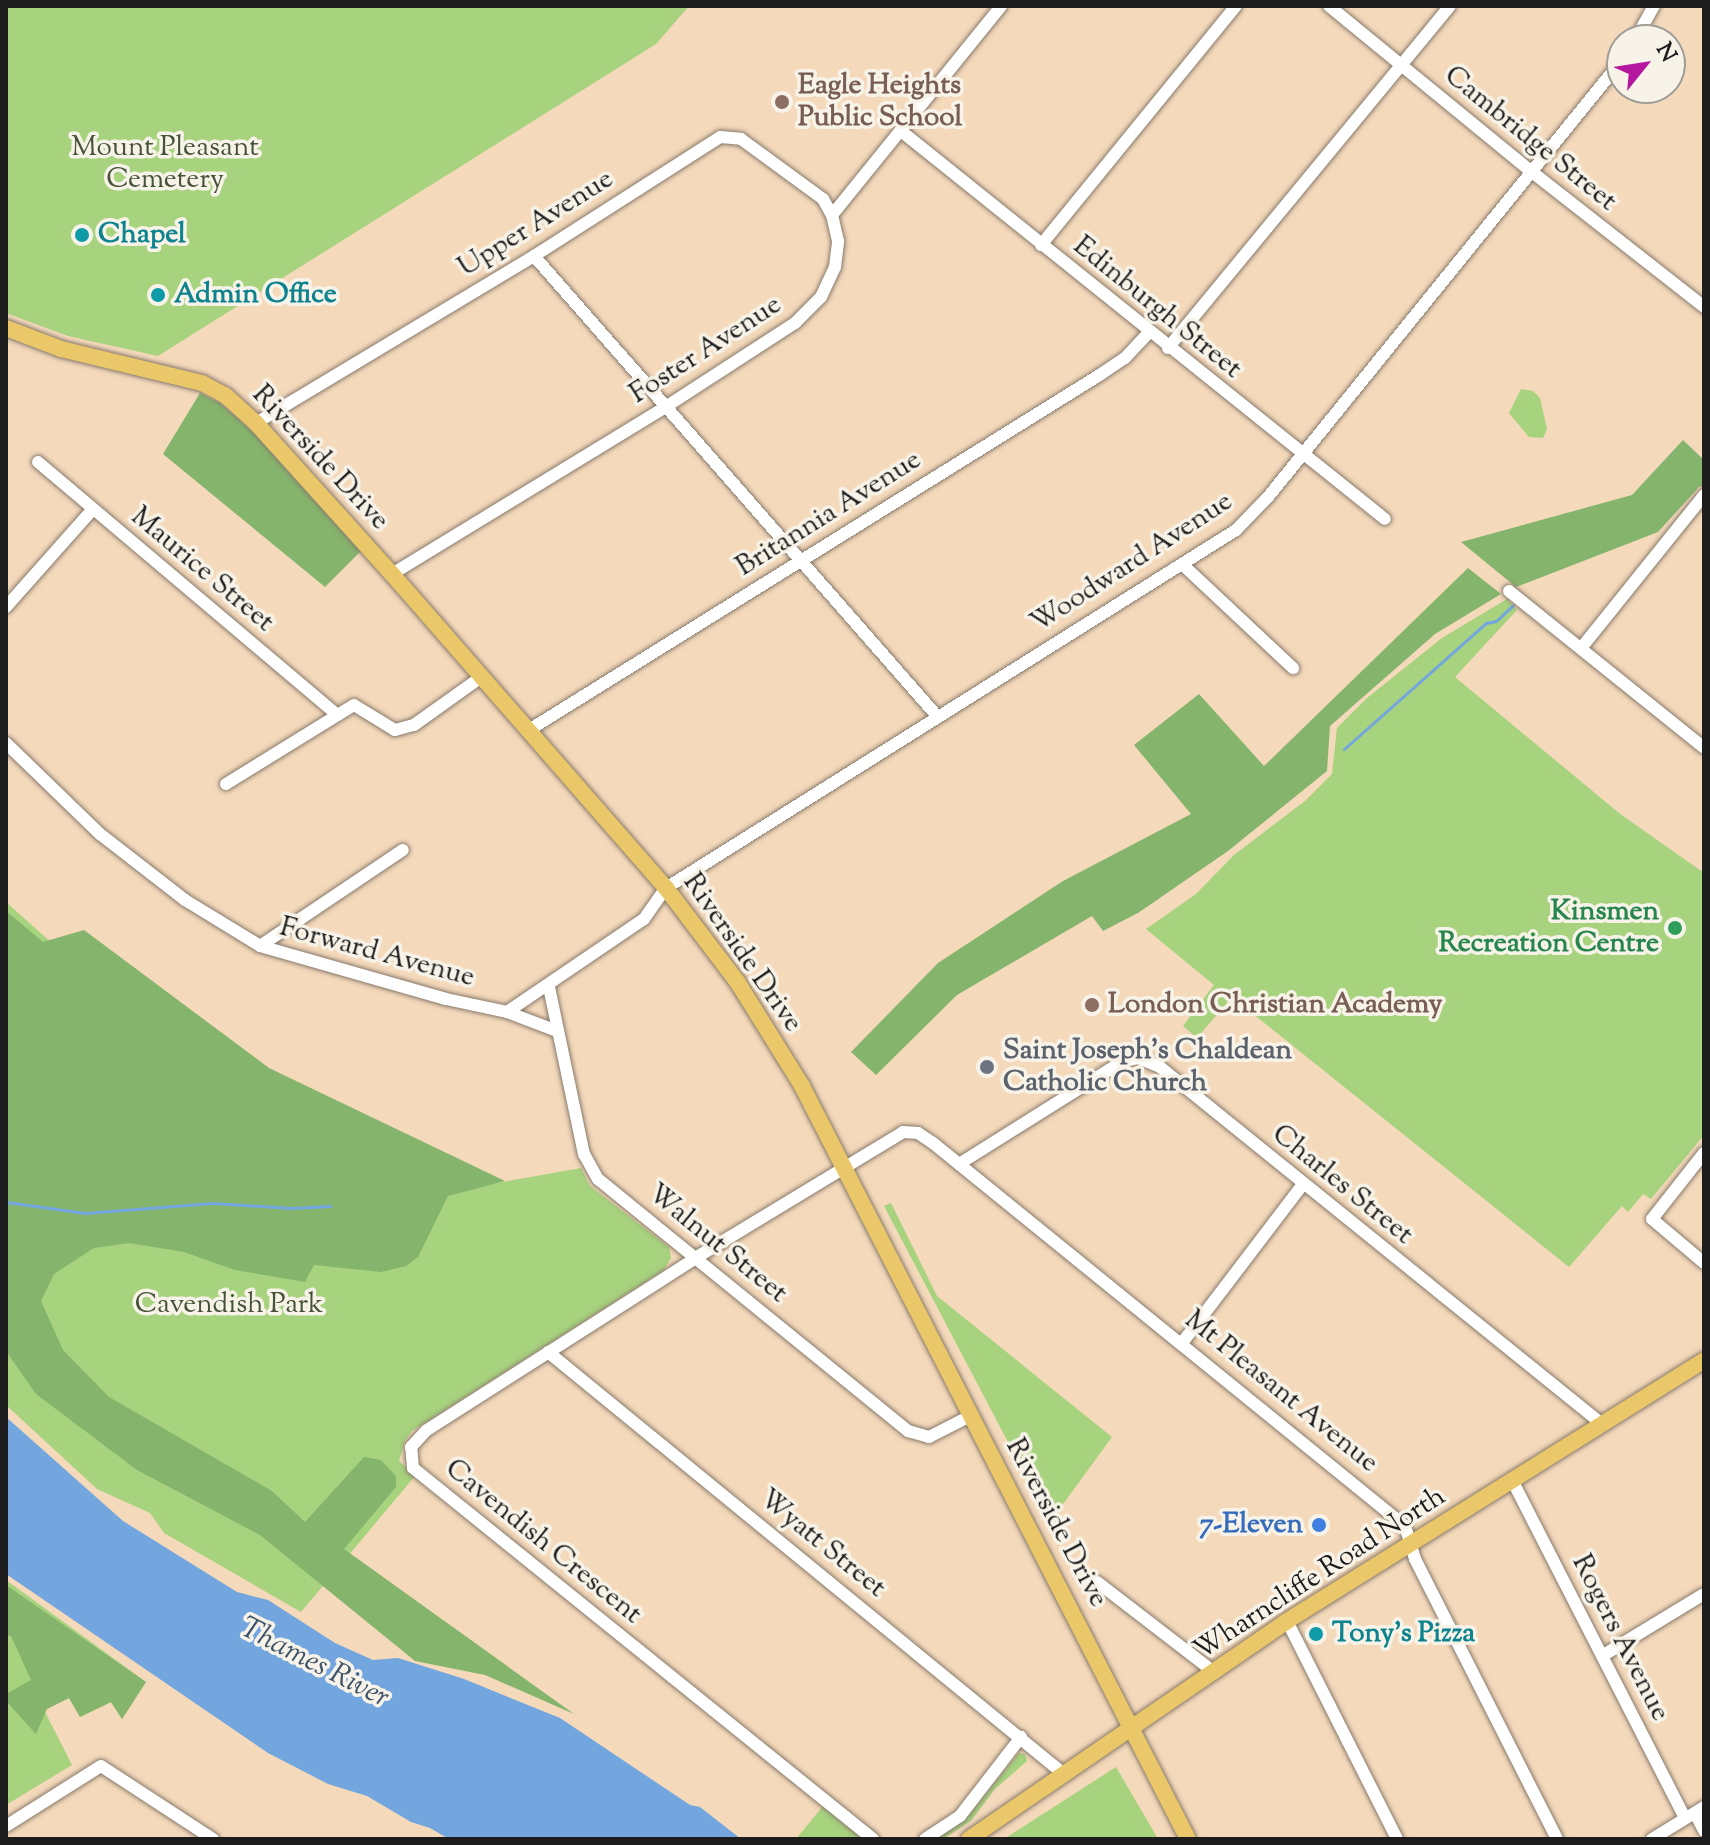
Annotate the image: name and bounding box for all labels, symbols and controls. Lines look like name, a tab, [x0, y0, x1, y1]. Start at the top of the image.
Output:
north arrow	[1606, 24, 1686, 104]
text: N	[1647, 37, 1683, 69]
street label: Cambridge Street	[1437, 59, 1623, 219]
place label: Eagle Heights Public School	[798, 69, 962, 135]
marker: Eagle Heights Public School	[773, 93, 791, 111]
park label: Mount Pleasant Cemetery	[71, 131, 259, 197]
street label: Upper Avenue	[452, 163, 620, 285]
place label: Chapel	[98, 218, 186, 252]
marker: Chapel	[73, 226, 91, 244]
street label: Edinburgh Street	[1066, 230, 1248, 386]
place label: Admin Office	[174, 278, 337, 312]
marker: Admin Office	[149, 286, 167, 304]
street label: Foster Avenue	[624, 289, 788, 411]
street label: Riverside Drive	[244, 379, 396, 537]
street label: Britannia Avenue	[730, 444, 928, 584]
street label: Woodward Avenue	[1025, 485, 1239, 641]
street label: Maurice Street	[124, 500, 280, 640]
street label: Riverside Drive	[675, 867, 809, 1039]
place label: Kinsmen Recreation Centre	[1438, 895, 1659, 961]
street label: Forward Avenue	[276, 911, 478, 995]
marker: Kinsmen Recreation Centre	[1666, 919, 1684, 937]
place label: London Christian Academy	[1108, 988, 1442, 1022]
marker: London Christian Academy	[1083, 996, 1101, 1014]
place label: Saint Joseph's Chaldean Catholic Church	[1003, 1034, 1292, 1100]
marker: Saint Joseph's Chaldean Catholic Church	[978, 1058, 996, 1076]
street label: Charles Street	[1265, 1118, 1419, 1252]
street label: Walnut Street	[640, 1177, 794, 1311]
park label: Cavendish Park	[135, 1288, 323, 1322]
street label: Mt Pleasant Avenue	[1177, 1304, 1385, 1480]
street label: Riverside Drive	[997, 1433, 1115, 1613]
street label: Cavendish Crescent	[438, 1452, 648, 1632]
street label: Wharncliffe Road North	[1188, 1480, 1452, 1668]
street label: Wyatt Street	[752, 1483, 892, 1605]
place label: 7-Eleven	[1199, 1508, 1303, 1542]
marker: 7-Eleven	[1310, 1516, 1328, 1534]
street label: Rogers Avenue	[1564, 1549, 1676, 1727]
water label: Thames River	[233, 1611, 395, 1717]
place label: Tony's Pizza	[1332, 1617, 1475, 1651]
marker: Tony's Pizza	[1307, 1625, 1325, 1643]

